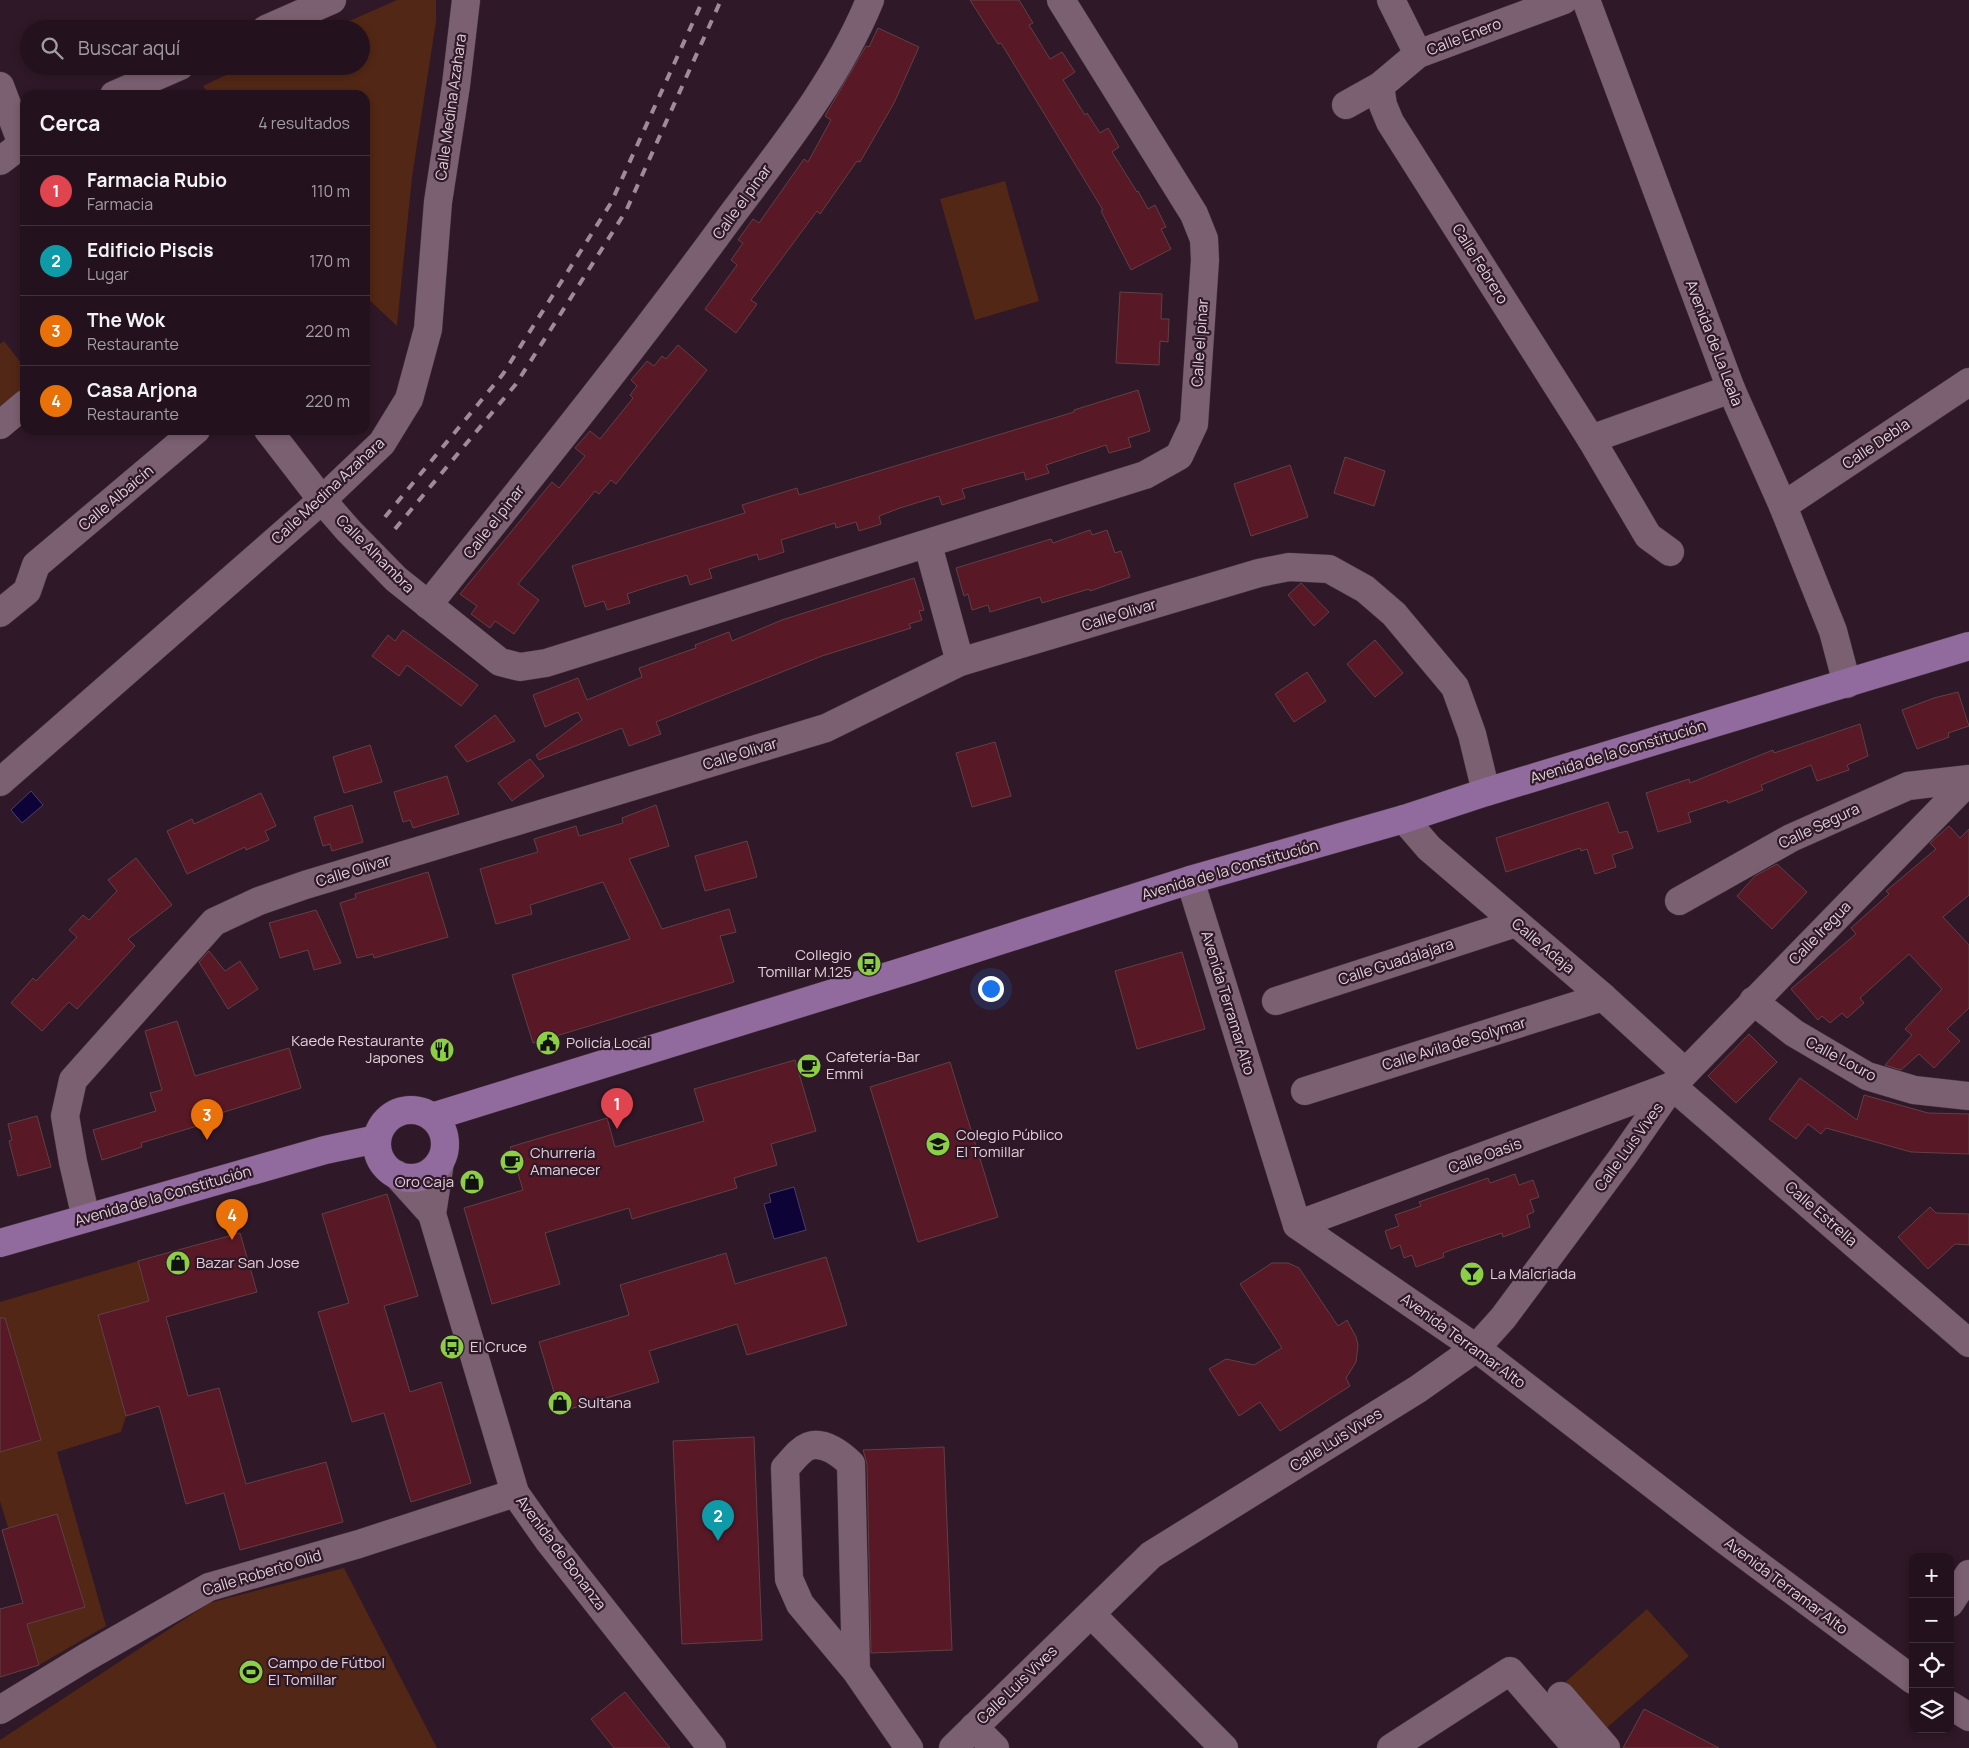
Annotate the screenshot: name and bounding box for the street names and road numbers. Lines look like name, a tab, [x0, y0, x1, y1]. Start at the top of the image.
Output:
street label: Calle Enero	[1424, 13, 1504, 60]
street label: Calle Medina Azahara	[430, 32, 471, 182]
street label: Calle el pinar	[707, 159, 776, 244]
street label: Calle Febrero	[1447, 220, 1513, 308]
street label: Avenida de La Leala	[1681, 277, 1748, 409]
street label: Calle el pinar	[1186, 298, 1213, 388]
street label: Calle Debla	[1838, 413, 1914, 474]
street label: Calle Medina Azahara	[266, 433, 389, 549]
street label: Calle Albaicín	[74, 460, 158, 535]
street label: Calle el pinar	[458, 480, 529, 563]
street label: Calle Alhambra	[331, 510, 419, 598]
street label: Calle Olivar	[1079, 593, 1159, 636]
street label: Avenida de la Constitución	[1527, 715, 1709, 788]
street label: Calle Olivar	[700, 732, 780, 775]
street label: Calle Segura	[1775, 798, 1863, 853]
street label: Avenida de la Constitución	[1139, 834, 1321, 905]
street label: Calle Olivar	[313, 849, 393, 892]
street label: Calle Iregua	[1784, 896, 1856, 969]
street label: Calle Adaja	[1507, 913, 1579, 978]
street label: Avenida Terramar Alto	[1197, 928, 1260, 1078]
street label: Calle Guadalajara	[1335, 933, 1456, 990]
street label: Calle Avila de Solymar	[1379, 1011, 1529, 1075]
street label: Calle Louro	[1802, 1031, 1880, 1086]
street label: Calle Luis Vives	[1589, 1098, 1668, 1195]
street label: Calle Oasis	[1445, 1133, 1524, 1178]
street label: Avenida de la Constitución	[72, 1160, 254, 1231]
street label: Calle Estrella	[1781, 1176, 1862, 1251]
street label: Avenida Terramar Alto	[1397, 1288, 1530, 1393]
street label: Calle Luis Vives	[1286, 1403, 1386, 1476]
street label: Avenida de Bonanza	[511, 1491, 611, 1614]
street label: Avenida Terramar Alto	[1720, 1532, 1853, 1639]
street label: Calle Roberto Olid	[200, 1544, 324, 1601]
street label: Calle Luis Vives	[972, 1641, 1062, 1729]

